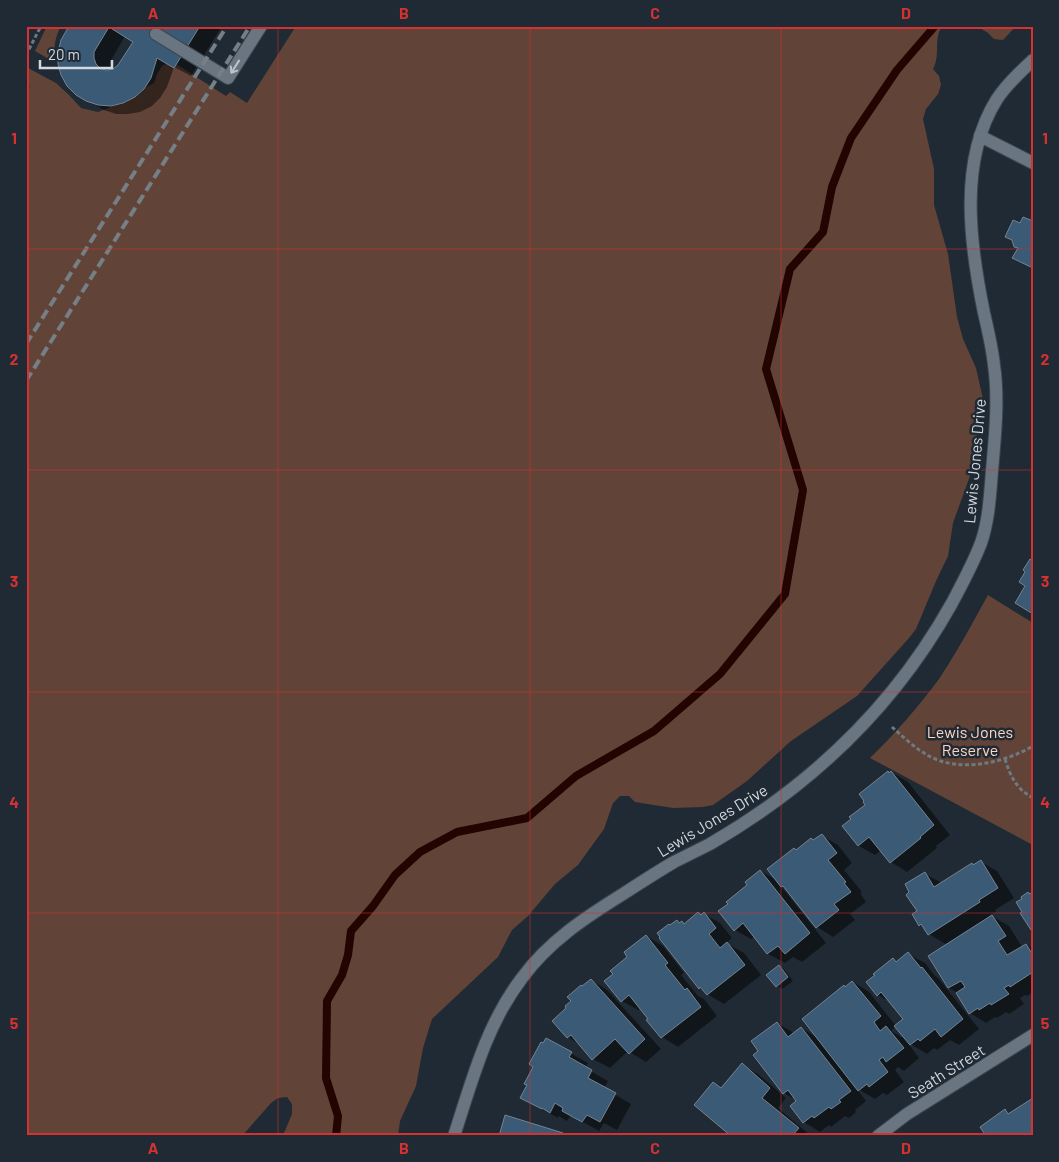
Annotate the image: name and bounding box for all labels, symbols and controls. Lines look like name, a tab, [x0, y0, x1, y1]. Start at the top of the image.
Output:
text: A	[148, 3, 159, 22]
text: B	[399, 3, 409, 22]
text: C	[650, 3, 660, 22]
text: D	[901, 3, 911, 22]
scale bar	[40, 38, 112, 70]
text: 20 m	[48, 45, 80, 63]
one-way arrow	[230, 60, 240, 74]
text: 1	[11, 128, 17, 147]
text: 1	[1042, 128, 1048, 147]
text: 2	[10, 349, 19, 368]
text: 2	[1041, 349, 1050, 368]
street label: Lewis Jones Drive	[959, 398, 989, 524]
text: 3	[10, 571, 18, 590]
text: 3	[1041, 571, 1049, 590]
park label: Lewis Jones Reserve	[927, 722, 1013, 759]
street label: Lewis Jones Drive	[653, 780, 771, 860]
text: 4	[9, 792, 19, 811]
text: 4	[1040, 792, 1050, 811]
text: 5	[10, 1013, 19, 1032]
text: 5	[1041, 1013, 1050, 1032]
street label: Seath Street	[904, 1040, 988, 1102]
text: A	[148, 1138, 159, 1157]
text: B	[399, 1138, 409, 1157]
text: C	[650, 1138, 660, 1157]
text: D	[901, 1138, 911, 1157]

